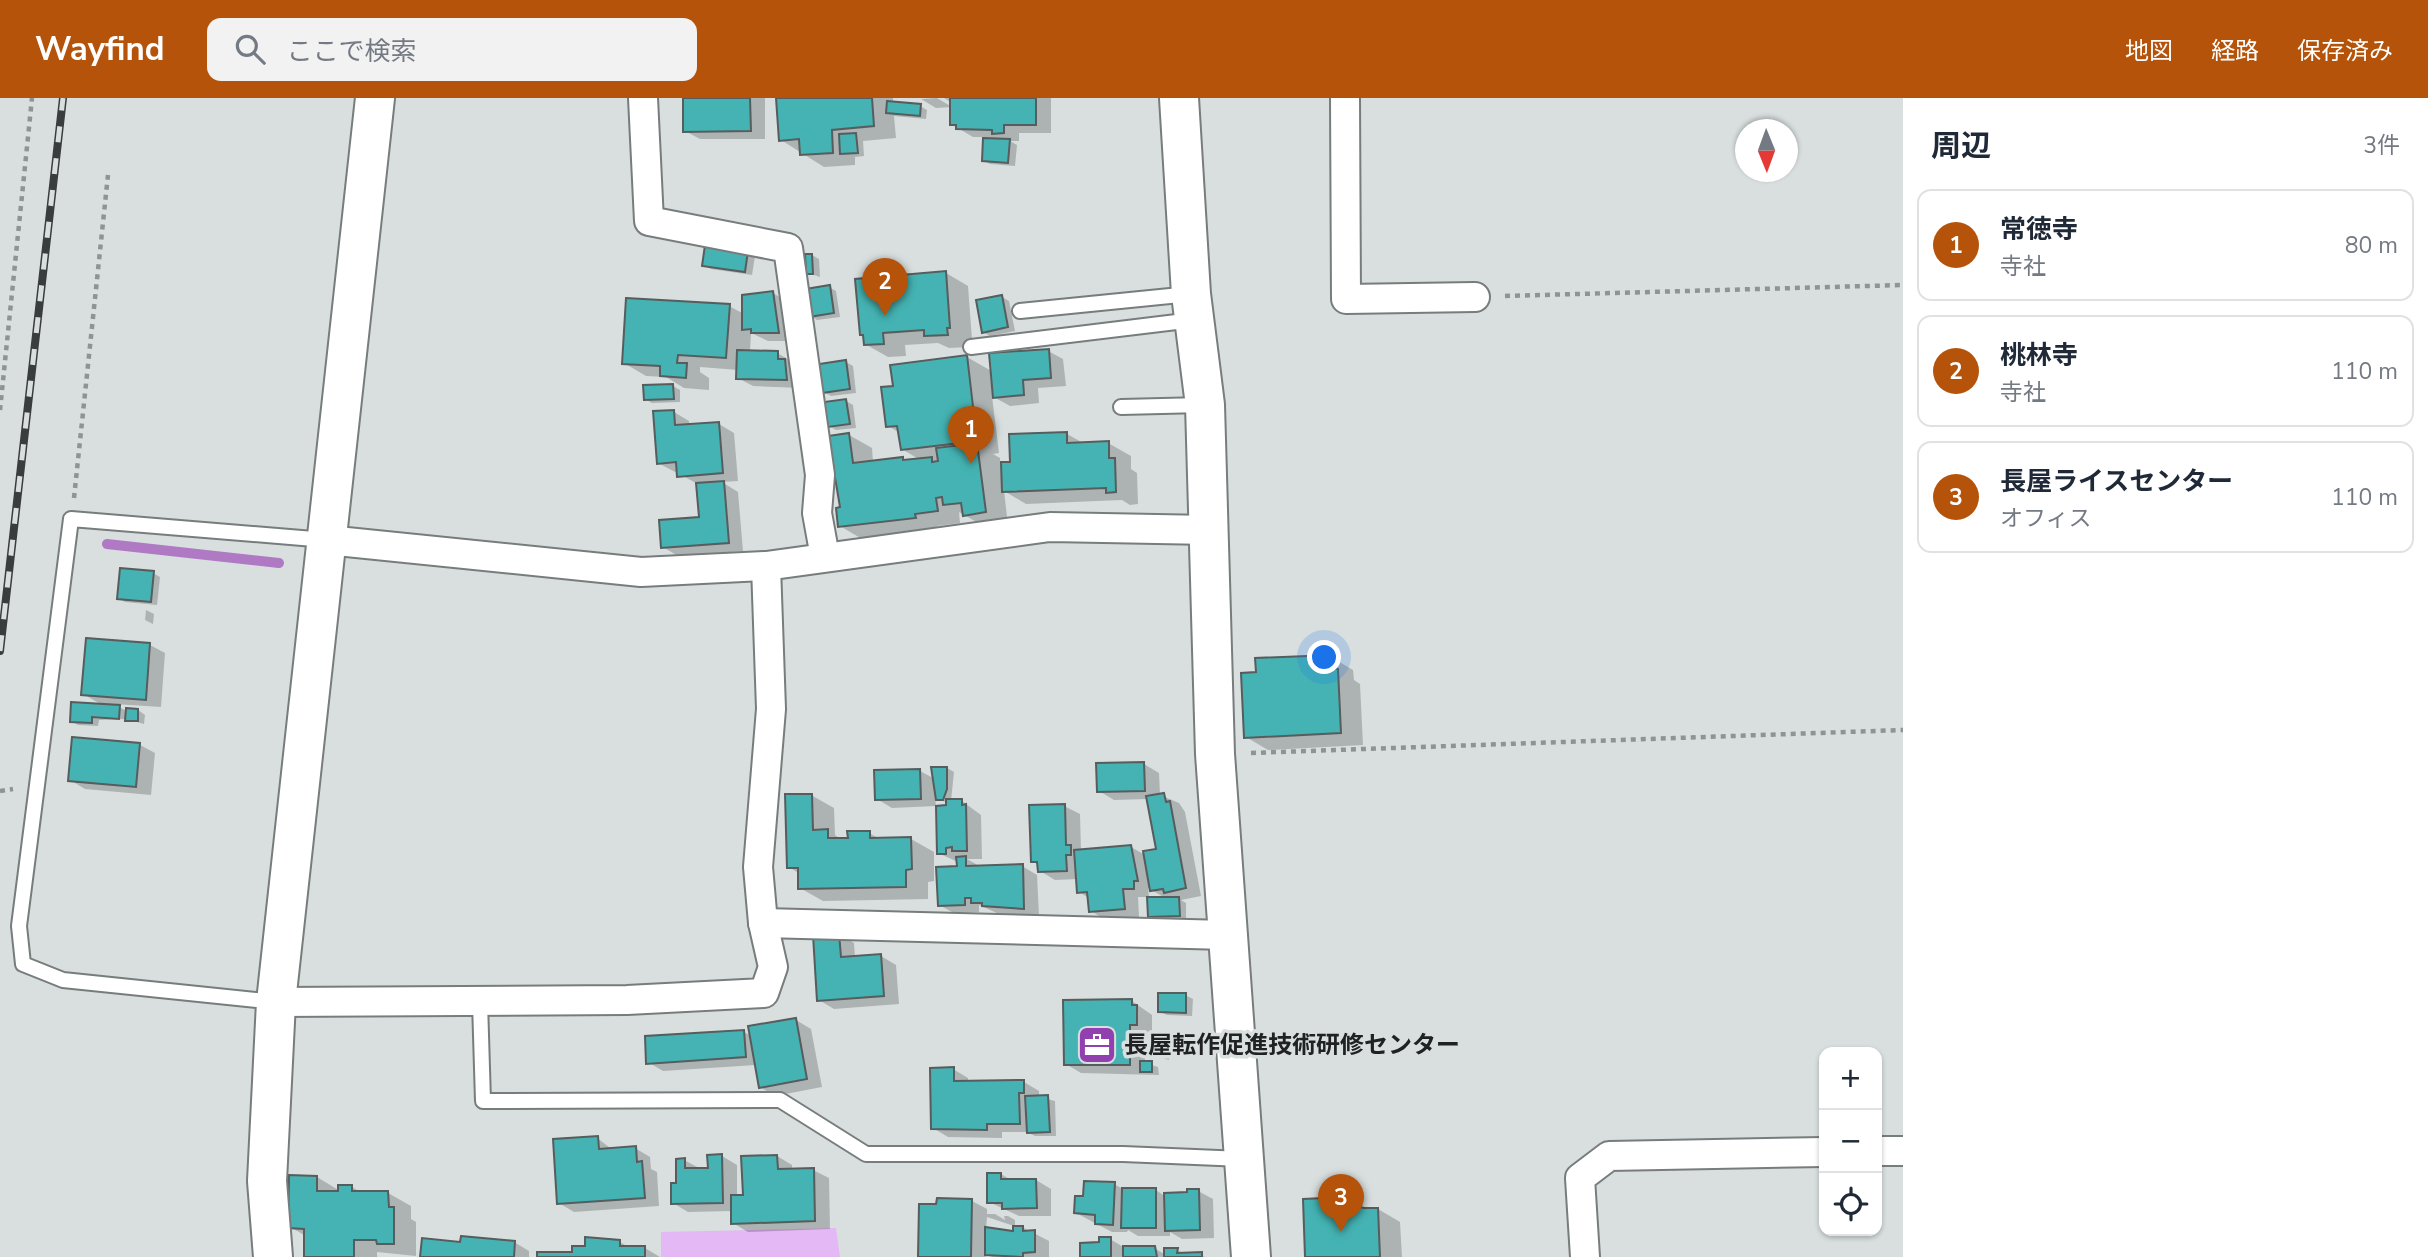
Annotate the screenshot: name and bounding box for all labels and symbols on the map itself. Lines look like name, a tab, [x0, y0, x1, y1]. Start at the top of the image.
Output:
north arrow	[1735, 119, 1798, 182]
pin: 2	[862, 258, 908, 316]
pin: 1	[948, 406, 994, 464]
your location	[1307, 640, 1341, 674]
office icon: 長屋転作促進技術研修センター	[1076, 1024, 1118, 1066]
place label: 長屋転作促進技術研修センター	[1124, 1029, 1460, 1061]
pin: 3	[1318, 1174, 1364, 1232]

